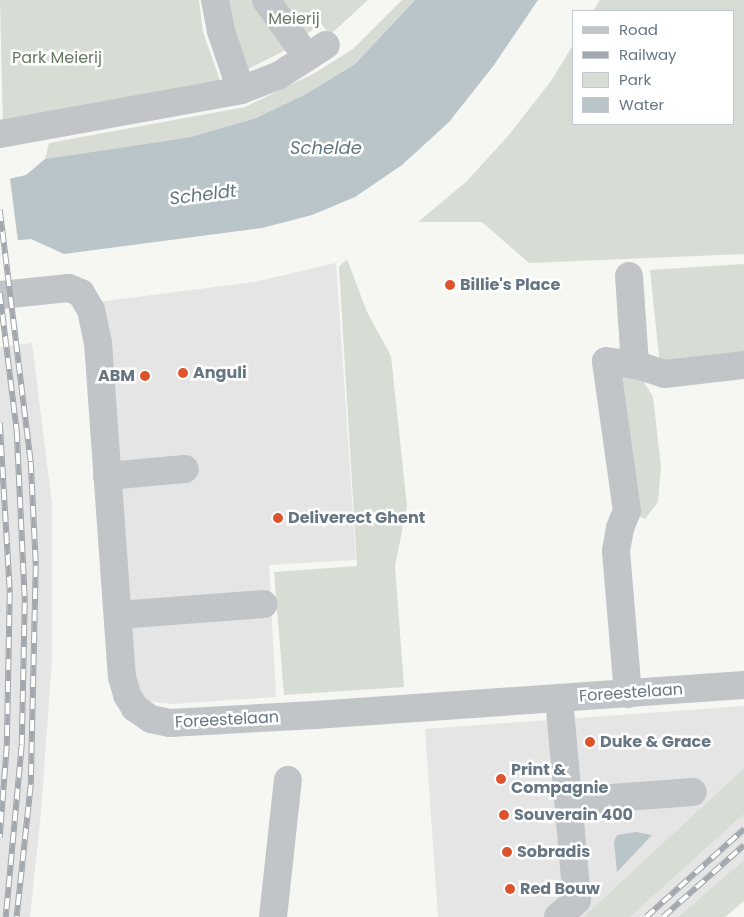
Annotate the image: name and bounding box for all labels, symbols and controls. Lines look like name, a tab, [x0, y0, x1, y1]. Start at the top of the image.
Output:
park label: Meierij	[268, 9, 320, 29]
legend	[572, 10, 734, 125]
text: Road	[619, 19, 658, 40]
text: Railway	[619, 44, 677, 65]
park label: Park Meierij	[12, 48, 102, 68]
text: Park	[619, 69, 651, 90]
text: Water	[619, 94, 664, 115]
water label: Schelde	[290, 137, 362, 159]
water label: Scheldt	[168, 180, 238, 210]
place label: Billie's Place	[460, 275, 560, 295]
marker: Billie's Place	[444, 279, 456, 291]
place label: Anguli	[193, 363, 247, 383]
place label: ABM	[98, 366, 135, 386]
marker: Anguli	[177, 367, 189, 379]
marker: ABM	[139, 370, 151, 382]
place label: Deliverect Ghent	[288, 508, 425, 528]
marker: Deliverect Ghent	[272, 512, 284, 524]
street label: Foreestelaan	[578, 680, 684, 706]
street label: Foreestelaan	[175, 708, 279, 732]
place label: Duke & Grace	[600, 732, 711, 752]
marker: Duke & Grace	[584, 736, 596, 748]
place label: Print & Compagnie	[511, 760, 608, 798]
marker: Print & Compagnie	[495, 773, 507, 785]
place label: Souverain 400	[514, 805, 633, 825]
marker: Souverain 400	[498, 809, 510, 821]
place label: Sobradis	[517, 842, 590, 862]
marker: Sobradis	[501, 846, 513, 858]
place label: Red Bouw	[520, 879, 600, 899]
marker: Red Bouw	[504, 883, 516, 895]

